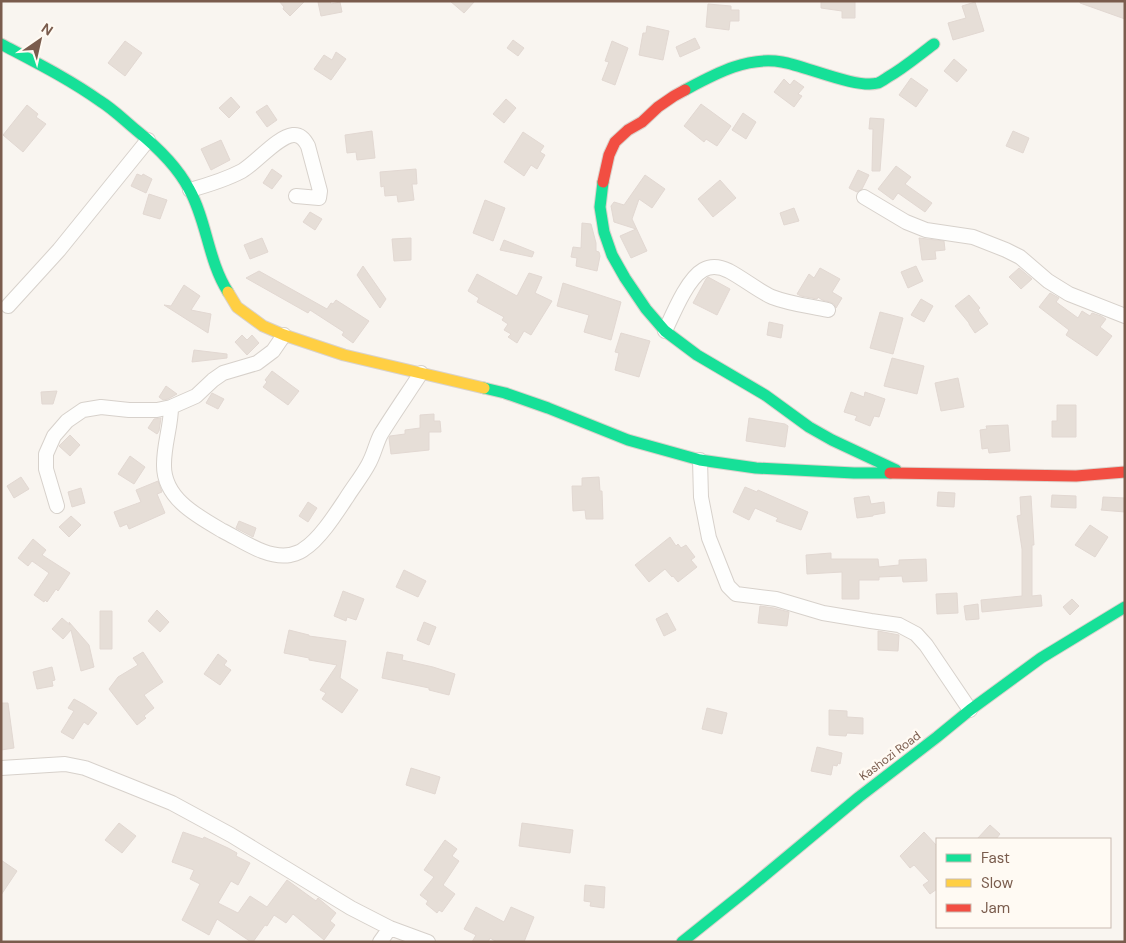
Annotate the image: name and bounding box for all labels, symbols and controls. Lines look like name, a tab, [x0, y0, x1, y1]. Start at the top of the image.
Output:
north arrow	[15, 15, 65, 65]
text: N	[38, 19, 57, 40]
street label: Kashozi Road	[856, 728, 924, 784]
legend	[936, 838, 1111, 928]
text: Fast	[981, 848, 1010, 868]
text: Slow	[981, 873, 1014, 893]
text: Jam	[981, 898, 1010, 918]

